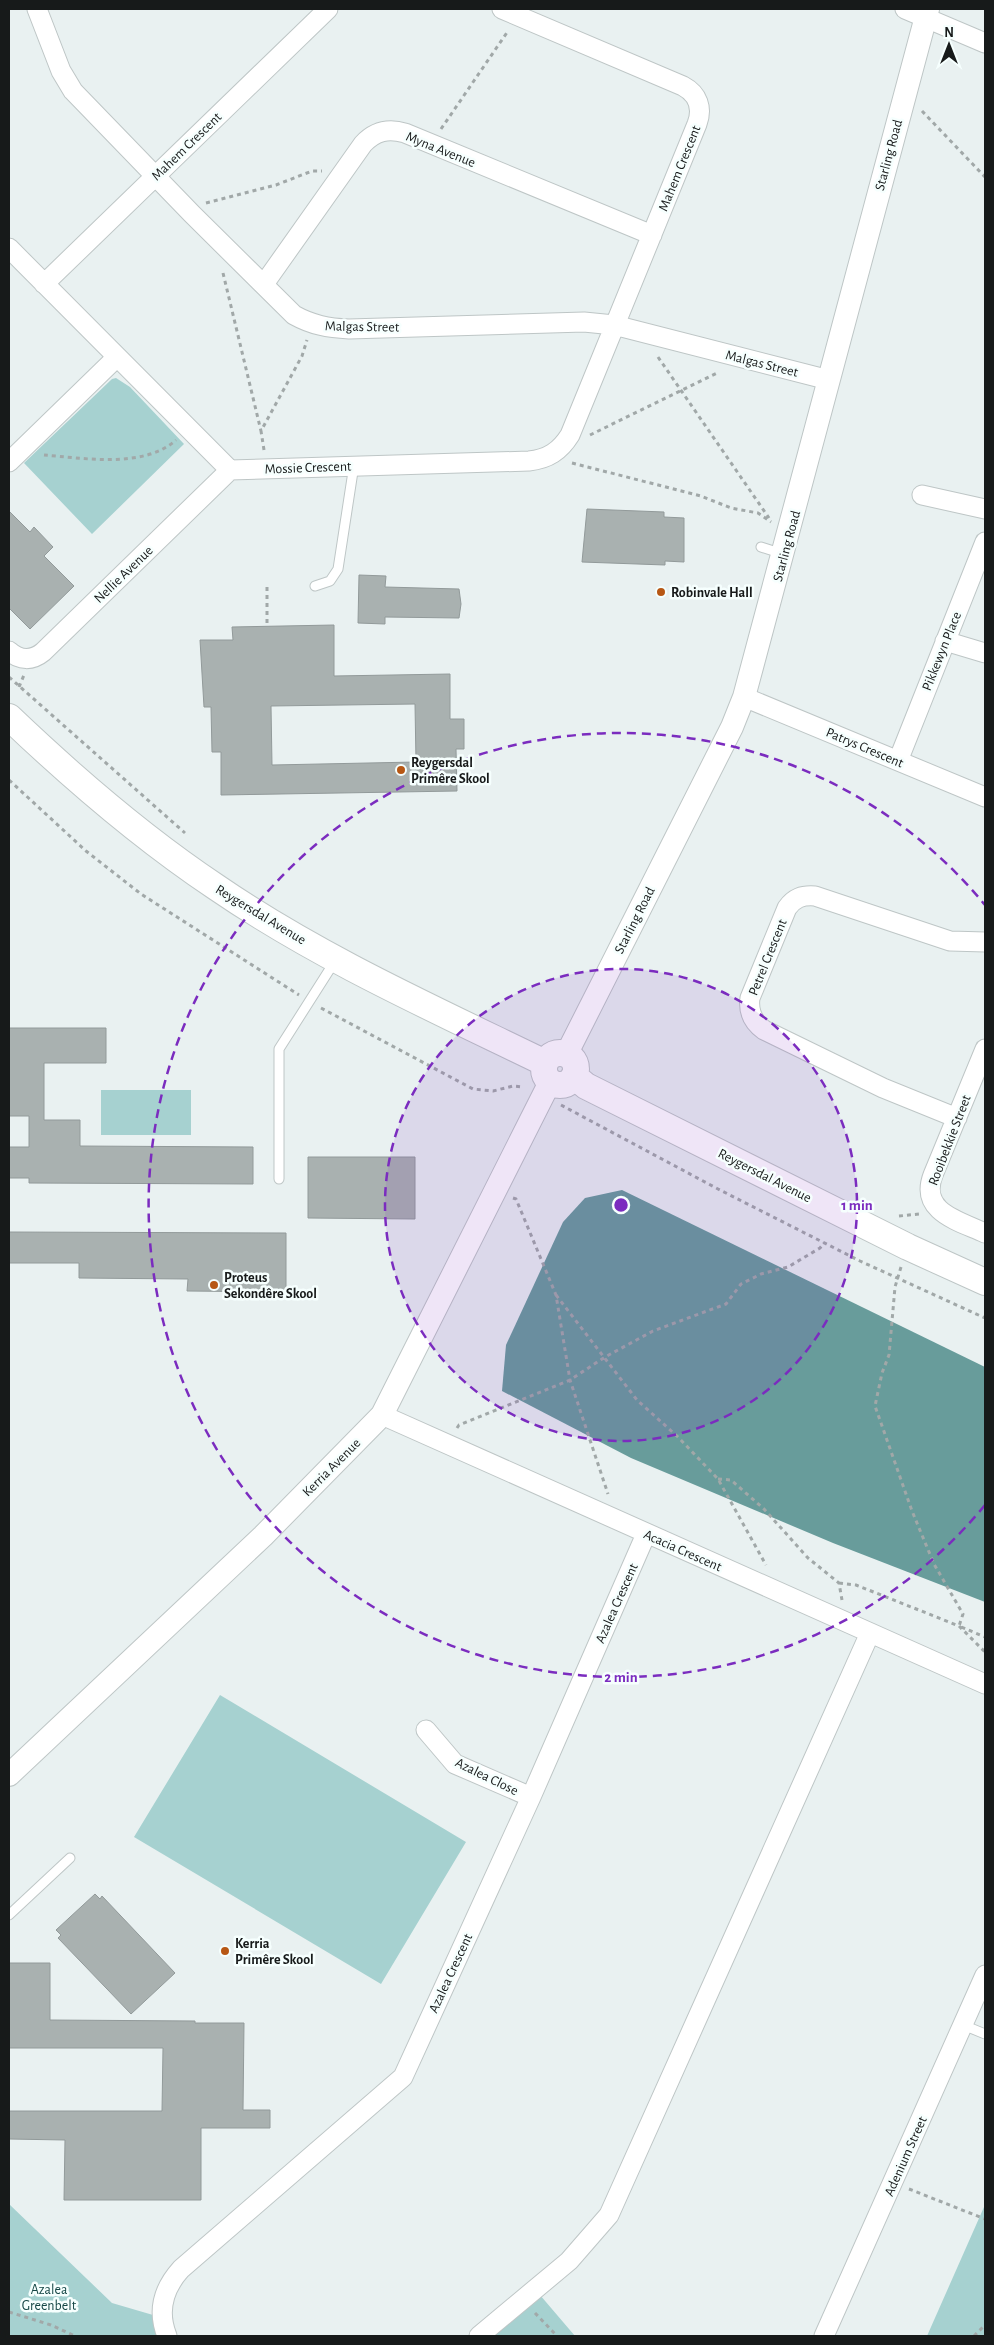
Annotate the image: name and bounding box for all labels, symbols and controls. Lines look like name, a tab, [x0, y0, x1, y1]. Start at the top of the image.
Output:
north arrow	[924, 20, 974, 70]
text: N	[944, 26, 954, 40]
street label: Mahem Crescent	[149, 110, 225, 183]
street label: Starling Road	[873, 118, 905, 192]
street label: Mahem Crescent	[656, 123, 704, 213]
street label: Myna Avenue	[404, 130, 477, 170]
street label: Malgas Street	[325, 319, 400, 335]
street label: Malgas Street	[724, 348, 800, 380]
street label: Mossie Crescent	[264, 459, 352, 477]
street label: Starling Road	[771, 509, 803, 583]
street label: Nellie Avenue	[92, 543, 156, 606]
marker: Robinvale Hall	[655, 586, 667, 598]
place label: Robinvale Hall	[671, 586, 753, 600]
street label: Pikkewyn Place	[920, 610, 964, 693]
street label: Patrys Crescent	[824, 725, 906, 771]
place label: Reygersdal Primêre Skool	[411, 756, 490, 786]
marker: Reygersdal Primêre Skool	[395, 764, 407, 776]
street label: Reygersdal Avenue	[213, 882, 308, 947]
street label: Starling Road	[612, 885, 658, 956]
street label: Petrel Crescent	[746, 917, 790, 998]
street label: Rooibekkie Street	[926, 1093, 974, 1188]
street label: Reygersdal Avenue	[716, 1146, 813, 1205]
centre of rings	[612, 1196, 630, 1214]
text: 1 min	[841, 1198, 873, 1213]
place label: Proteus Sekondêre Skool	[224, 1271, 317, 1301]
marker: Proteus Sekondêre Skool	[208, 1279, 220, 1291]
street label: Kerria Avenue	[300, 1436, 363, 1499]
street label: Acacia Crescent	[641, 1527, 724, 1575]
street label: Azalea Crescent	[593, 1561, 641, 1645]
text: 2 min	[604, 1670, 638, 1685]
street label: Azalea Close	[453, 1756, 520, 1798]
street label: Azalea Crescent	[426, 1931, 476, 2015]
place label: Kerria Primêre Skool	[235, 1937, 314, 1967]
marker: Kerria Primêre Skool	[219, 1945, 231, 1957]
street label: Adenium Street	[882, 2114, 930, 2198]
park label: Azalea Greenbelt	[22, 2283, 77, 2313]

